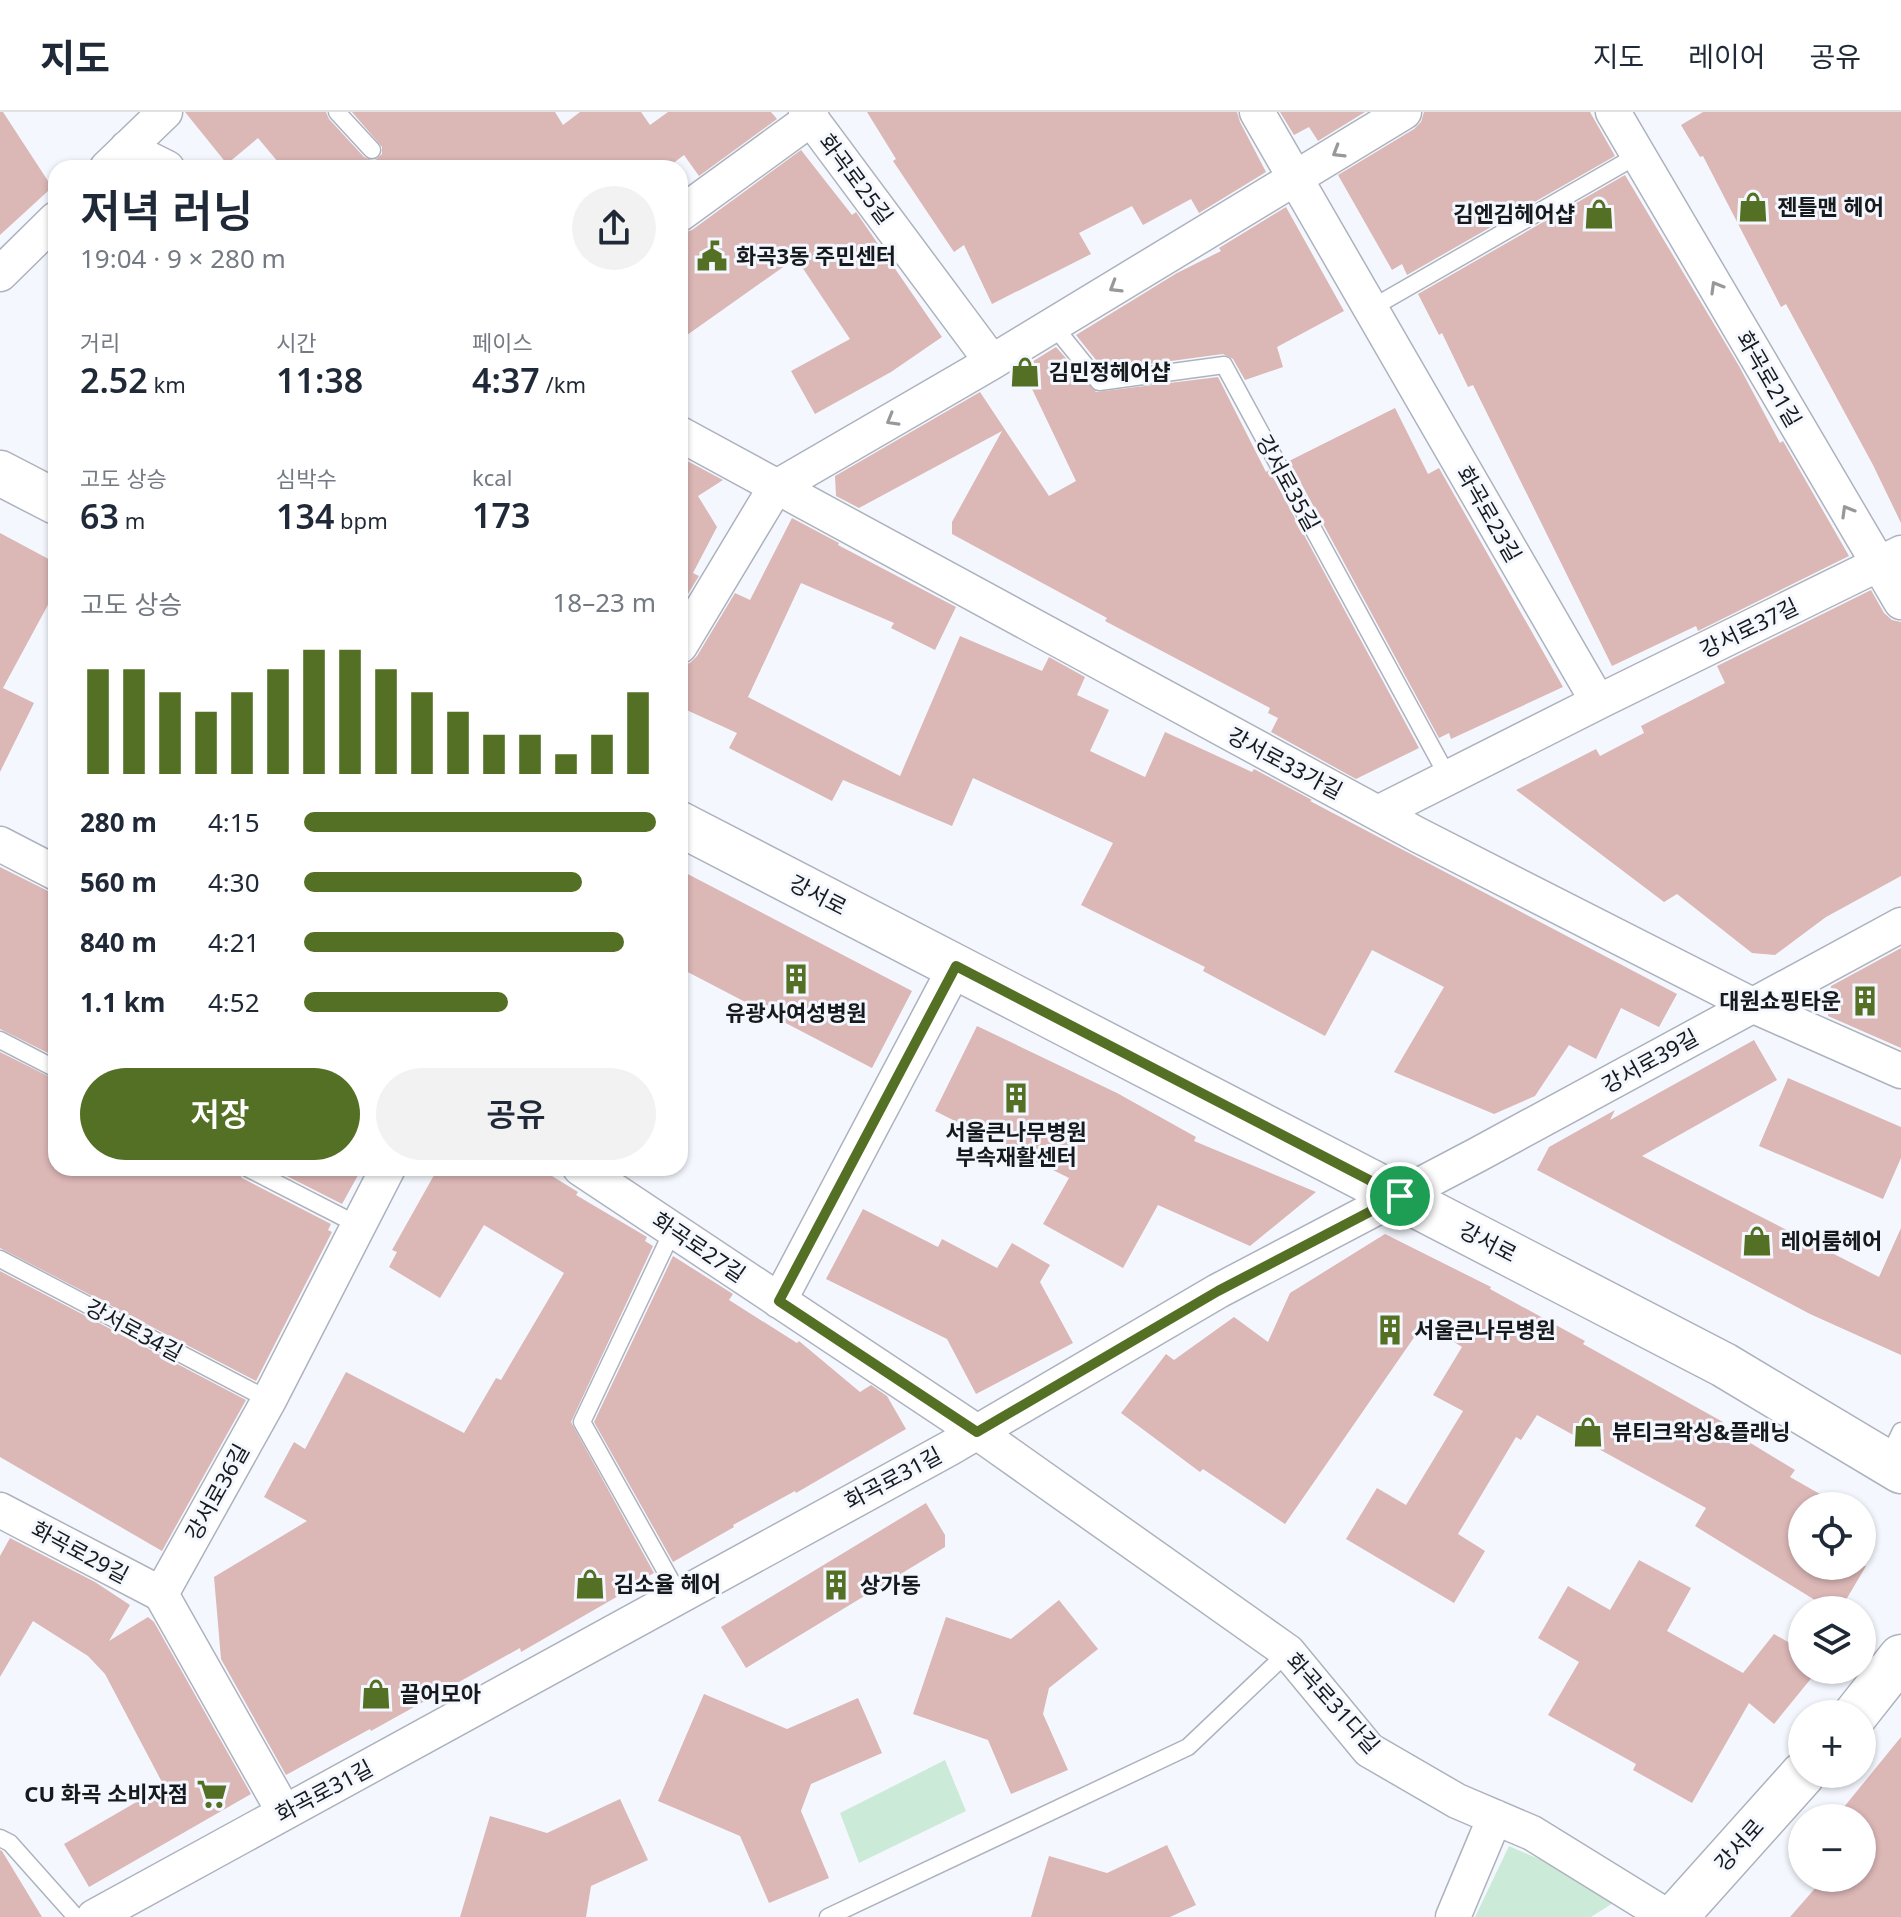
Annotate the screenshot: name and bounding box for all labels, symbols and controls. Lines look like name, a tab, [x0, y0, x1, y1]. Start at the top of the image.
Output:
text: 지도	[40, 31, 110, 83]
text: 지도	[1593, 37, 1644, 75]
text: 레이어	[1688, 37, 1765, 75]
text: 공유	[1809, 37, 1861, 75]
street label: 화곡로25길	[813, 127, 901, 230]
one-way arrow	[1332, 143, 1347, 158]
text: 저녁 러닝	[80, 180, 253, 240]
button: share	[572, 186, 656, 270]
shop icon: 젠틀맨 헤어	[1736, 190, 1770, 224]
place label: 젠틀맨 헤어	[1777, 191, 1884, 221]
shop icon: 김엔김헤어샵	[1582, 197, 1616, 231]
place label: 김엔김헤어샵	[1454, 198, 1575, 228]
public building icon: 화곡3동 주민센터	[695, 239, 729, 273]
text: 19:04 · 9 × 280 m	[80, 240, 286, 276]
place label: 화곡3동 주민센터	[736, 240, 896, 270]
one-way arrow	[1109, 278, 1124, 293]
one-way arrow	[1710, 281, 1726, 296]
street label: 화곡로21길	[1730, 325, 1809, 432]
text: 거리	[80, 327, 120, 357]
text: 시간	[276, 327, 316, 357]
text: 페이스	[472, 327, 533, 357]
shop icon: 김민정헤어샵	[1008, 355, 1042, 389]
place label: 김민정헤어샵	[1049, 356, 1170, 386]
text: 2.52	[80, 357, 148, 403]
text: 11:38	[276, 357, 363, 403]
text: 4:37	[472, 357, 540, 403]
text: km	[148, 369, 186, 399]
text: /km	[540, 369, 586, 399]
one-way arrow	[886, 410, 901, 426]
street label: 강서로35길	[1250, 429, 1328, 536]
street label: 화곡로23길	[1450, 460, 1529, 567]
text: kcal	[472, 462, 512, 492]
text: 고도 상승	[80, 463, 167, 493]
text: 심박수	[276, 463, 337, 493]
text: 173	[472, 492, 530, 538]
text: 63	[80, 493, 119, 539]
text: 134	[276, 493, 334, 539]
text: m	[119, 505, 145, 535]
text: bpm	[334, 505, 388, 535]
one-way arrow	[1841, 505, 1857, 520]
text: 18–23 m	[552, 584, 656, 620]
text: 고도 상승	[80, 586, 182, 622]
street label: 강서로37길	[1694, 590, 1803, 664]
street label: 강서로33가길	[1223, 719, 1348, 805]
text: 280 m	[80, 804, 157, 840]
text: 4:15	[208, 804, 260, 840]
text: 560 m	[80, 864, 157, 900]
text: 4:30	[208, 864, 260, 900]
street label: 강서로	[785, 867, 852, 921]
text: 840 m	[80, 924, 157, 960]
text: 4:21	[208, 924, 260, 960]
building icon: 유광사여성병원	[779, 962, 813, 996]
text: 1.1 km	[80, 984, 165, 1020]
text: 4:52	[208, 984, 260, 1020]
building icon: 대원쇼핑타운	[1848, 984, 1882, 1018]
place label: 대원쇼핑타운	[1720, 985, 1841, 1015]
place label: 유광사여성병원	[725, 997, 867, 1027]
street label: 강서로39길	[1596, 1021, 1703, 1099]
button: 저장	[80, 1068, 360, 1160]
button: 공유	[376, 1068, 656, 1160]
building icon: 서울큰나무병원 부속재활센터	[999, 1081, 1033, 1115]
place label: 서울큰나무병원 부속재활센터	[945, 1116, 1087, 1171]
pin	[1366, 1162, 1434, 1230]
icon: arrive	[1378, 1174, 1422, 1218]
street label: 화곡로27길	[647, 1204, 752, 1288]
street label: 강서로	[1455, 1214, 1522, 1268]
shop icon: 레어룸헤어	[1740, 1224, 1774, 1258]
place label: 레어룸헤어	[1781, 1225, 1882, 1255]
street label: 강서로34길	[81, 1291, 188, 1367]
building icon: 서울큰나무병원	[1373, 1313, 1407, 1347]
place label: 서울큰나무병원	[1414, 1314, 1556, 1344]
shop icon: 뷰티크왁싱&플래닝	[1571, 1415, 1605, 1449]
place label: 뷰티크왁싱&플래닝	[1612, 1416, 1790, 1446]
street label: 강서로36길	[177, 1438, 255, 1545]
street label: 화곡로31길	[839, 1439, 946, 1515]
map controls	[1788, 1492, 1876, 1892]
button: locate	[1788, 1492, 1876, 1580]
street label: 화곡로29길	[27, 1513, 134, 1589]
shop icon: 김소율 헤어	[573, 1567, 607, 1601]
place label: 김소율 헤어	[614, 1568, 721, 1598]
building icon: 상가동	[819, 1568, 853, 1602]
place label: 상가동	[860, 1569, 921, 1599]
button: layers	[1788, 1596, 1876, 1684]
street label: 화곡로31다길	[1280, 1645, 1387, 1759]
shop icon: 끌어모아	[359, 1677, 393, 1711]
place label: 끌어모아	[400, 1678, 481, 1708]
button: +	[1788, 1700, 1876, 1788]
street label: 화곡로31길	[270, 1752, 377, 1828]
supermarket icon: CU 화곡 소비자점	[195, 1777, 229, 1811]
place label: CU 화곡 소비자점	[24, 1778, 188, 1808]
button: −	[1788, 1804, 1876, 1892]
street label: 강서로	[1707, 1812, 1770, 1877]

